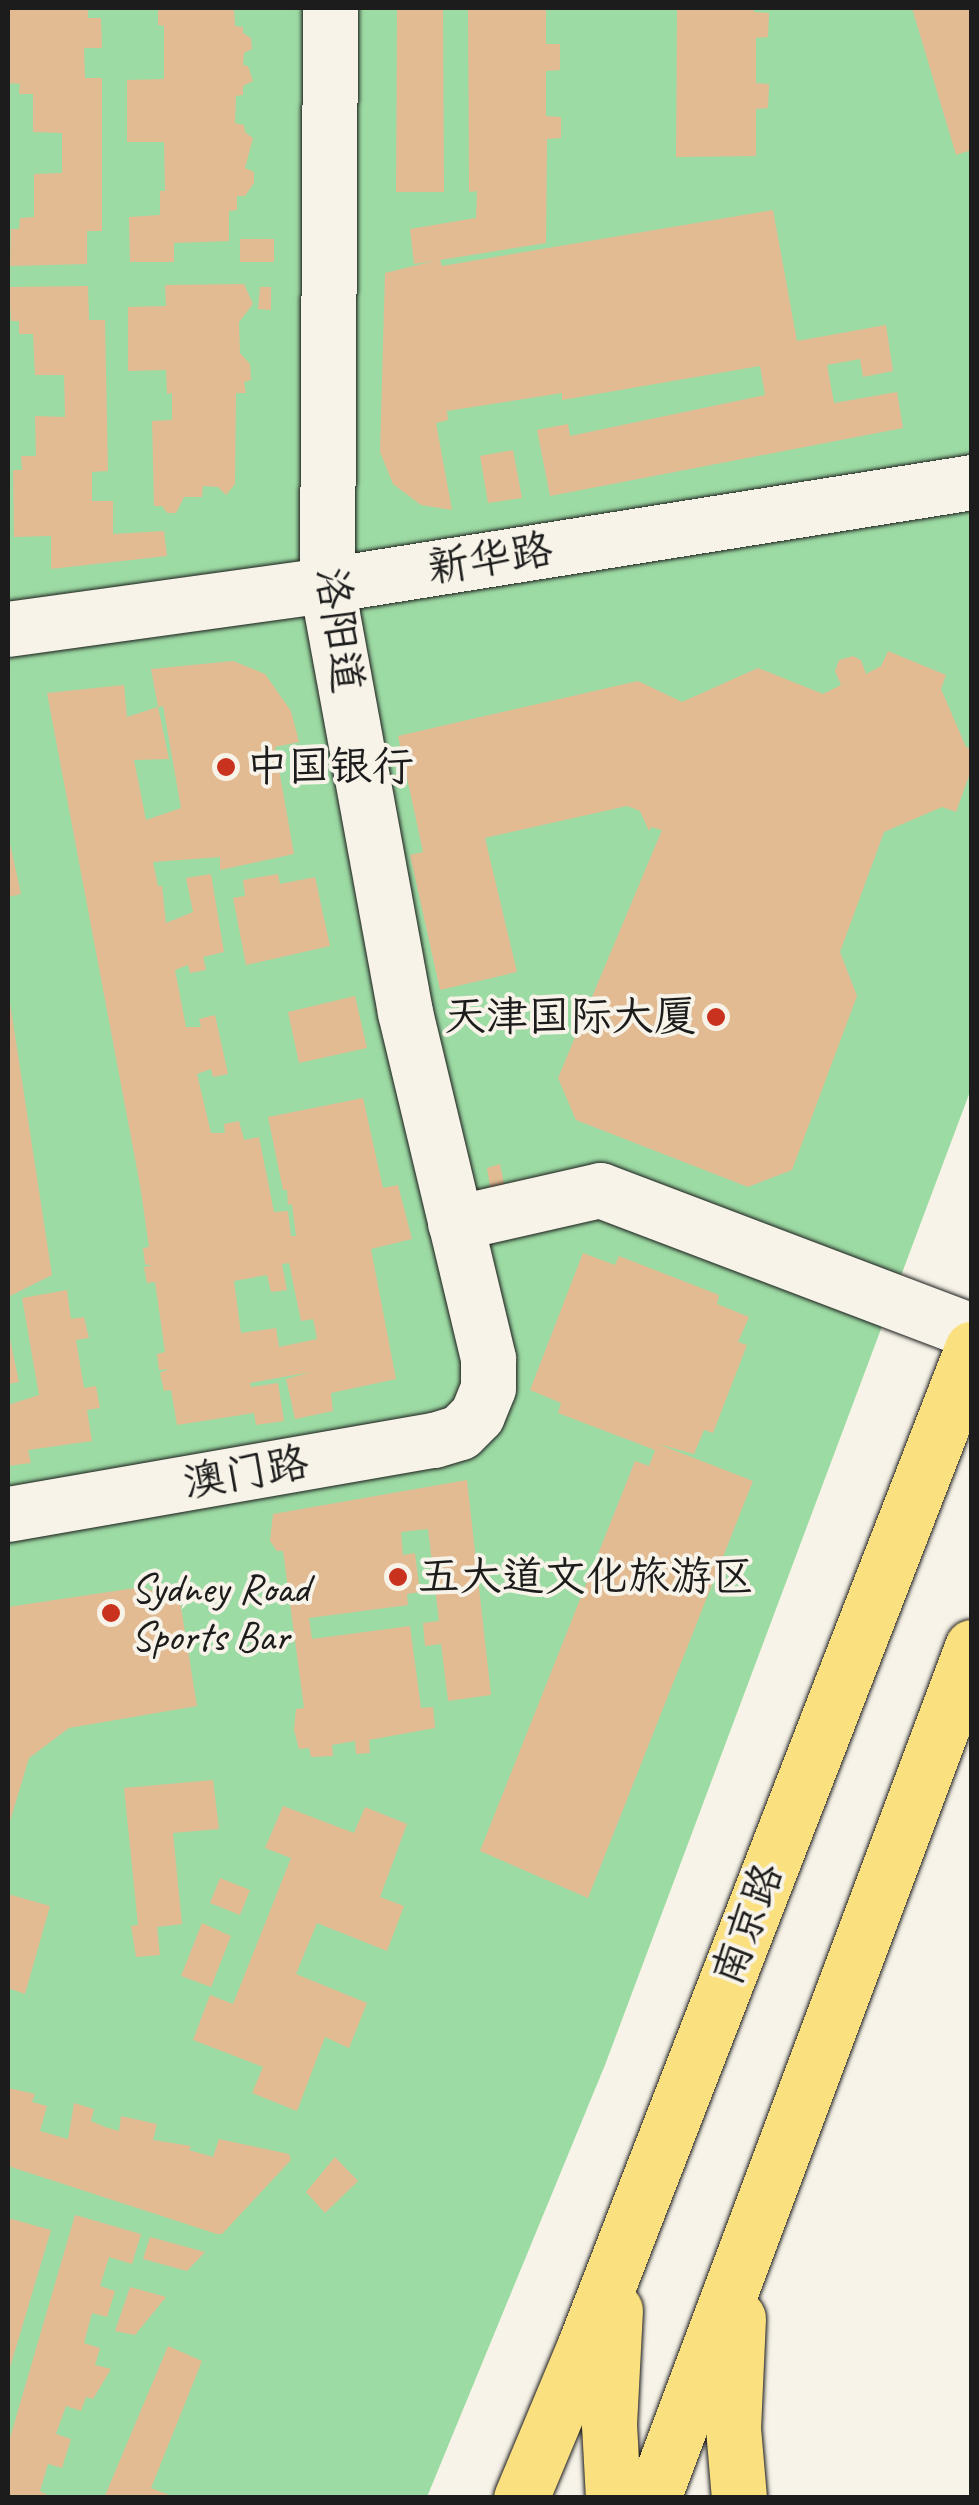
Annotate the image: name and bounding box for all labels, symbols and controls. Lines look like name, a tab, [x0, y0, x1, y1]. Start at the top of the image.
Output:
street label: 新华路	[424, 524, 556, 594]
street label: 洛阳道	[305, 564, 373, 696]
place label: 中国银行	[246, 742, 414, 792]
marker: 中国银行	[215, 756, 237, 778]
place label: 天津国际大厦	[444, 992, 696, 1042]
marker: 天津国际大厦	[705, 1006, 727, 1028]
street label: 澳门路	[180, 1437, 312, 1509]
place label: 五大道文化旅游区	[418, 1552, 754, 1602]
place label: Sydney Road Sports Bar	[131, 1564, 309, 1662]
marker: 五大道文化旅游区	[387, 1566, 409, 1588]
marker: Sydney Road Sports Bar	[100, 1602, 122, 1624]
street label: 南京路	[702, 1856, 794, 1992]

